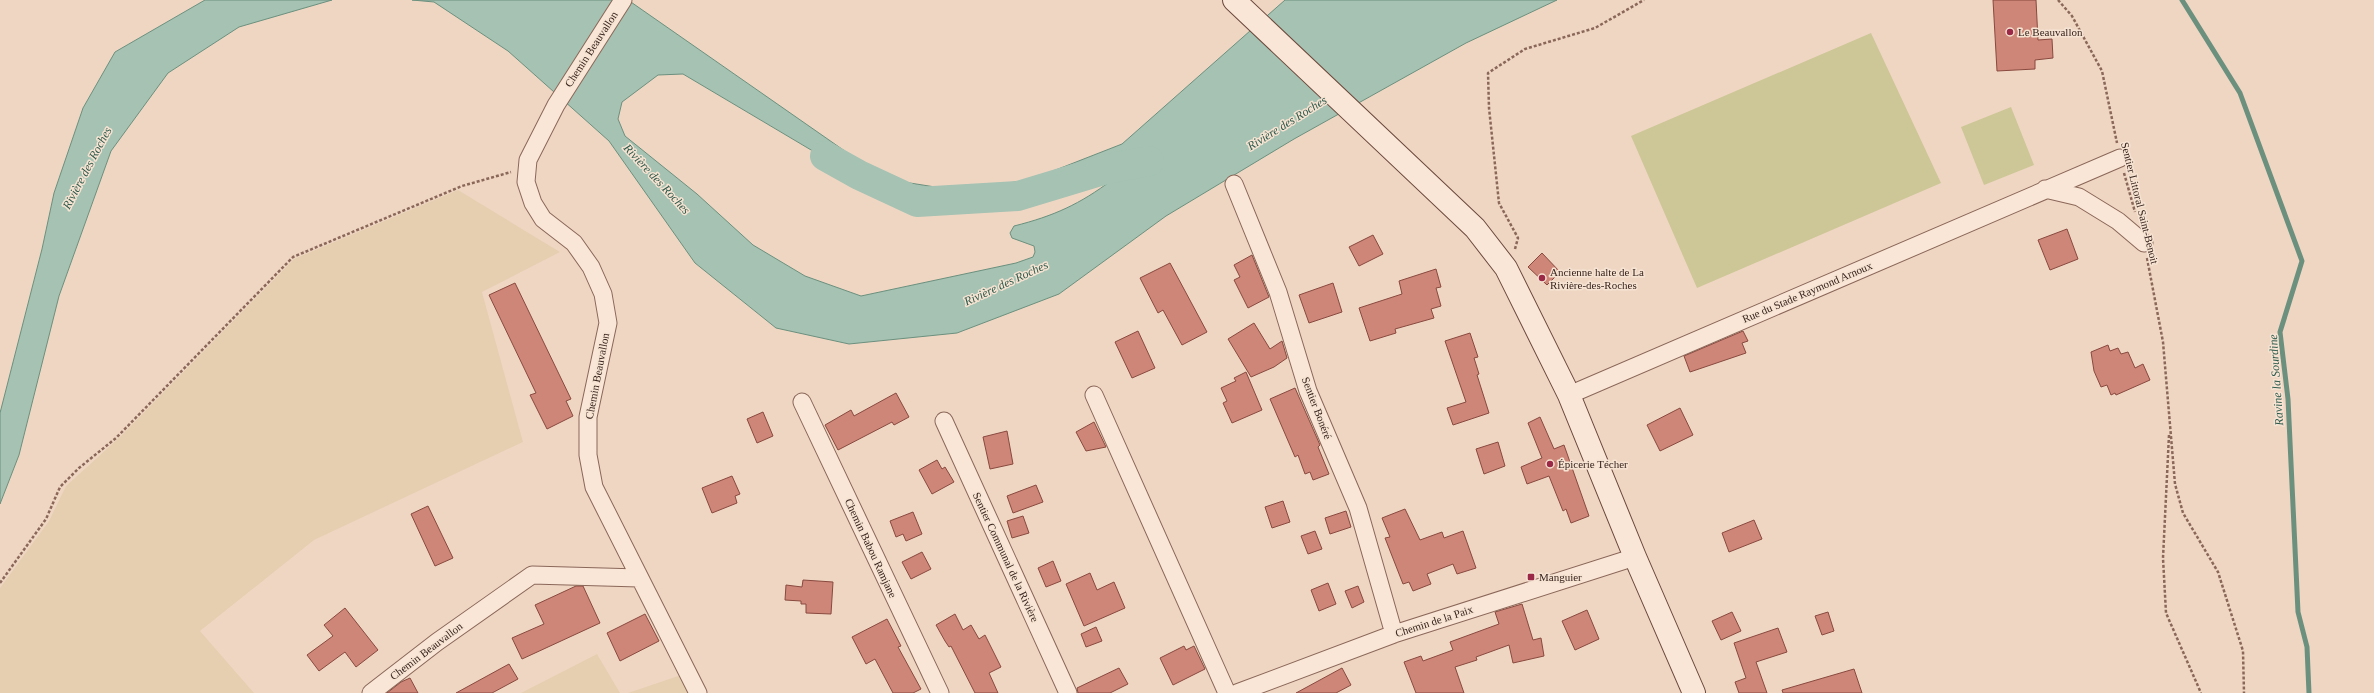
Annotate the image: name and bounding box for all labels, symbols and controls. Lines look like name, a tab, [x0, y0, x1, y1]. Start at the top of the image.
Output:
street label: Chemin Beauvallon	[562, 9, 620, 89]
place label: Le Beauvallon	[2018, 26, 2083, 38]
marker: Le Beauvallon	[2005, 27, 2015, 37]
water label: Rivière des Roches	[1244, 93, 1330, 154]
water label: Rivière des Roches	[59, 124, 115, 212]
water label: Rivière des Roches	[620, 140, 693, 217]
street label: Sentier Littoral Saint-Benoit	[2119, 141, 2161, 265]
water label: Rivière des Roches	[961, 257, 1050, 309]
street label: Rue du Stade Raymond Arnoux	[1740, 259, 1874, 325]
place label: Ancienne halte de La Rivière-des-Roches	[1550, 266, 1644, 291]
marker: Ancienne halte de La Rivière-des-Roches	[1537, 273, 1547, 283]
street label: Chemin Beauvallon	[583, 331, 611, 420]
water label: Ravine la Sourdine	[2266, 333, 2286, 427]
street label: Sentier Bonéré	[1300, 375, 1334, 441]
place label: Épicerie Técher	[1558, 458, 1628, 470]
marker: Épicerie Técher	[1545, 459, 1555, 469]
street label: Sentier Communal de la Rivière	[971, 490, 1041, 624]
street label: Chemin Babou Ramjane	[843, 496, 899, 600]
place label: Manguier	[1539, 571, 1582, 583]
marker: Manguier	[1526, 572, 1536, 582]
street label: Chemin de la Paix	[1394, 603, 1475, 639]
street label: Chemin Beauvallon	[387, 620, 465, 682]

